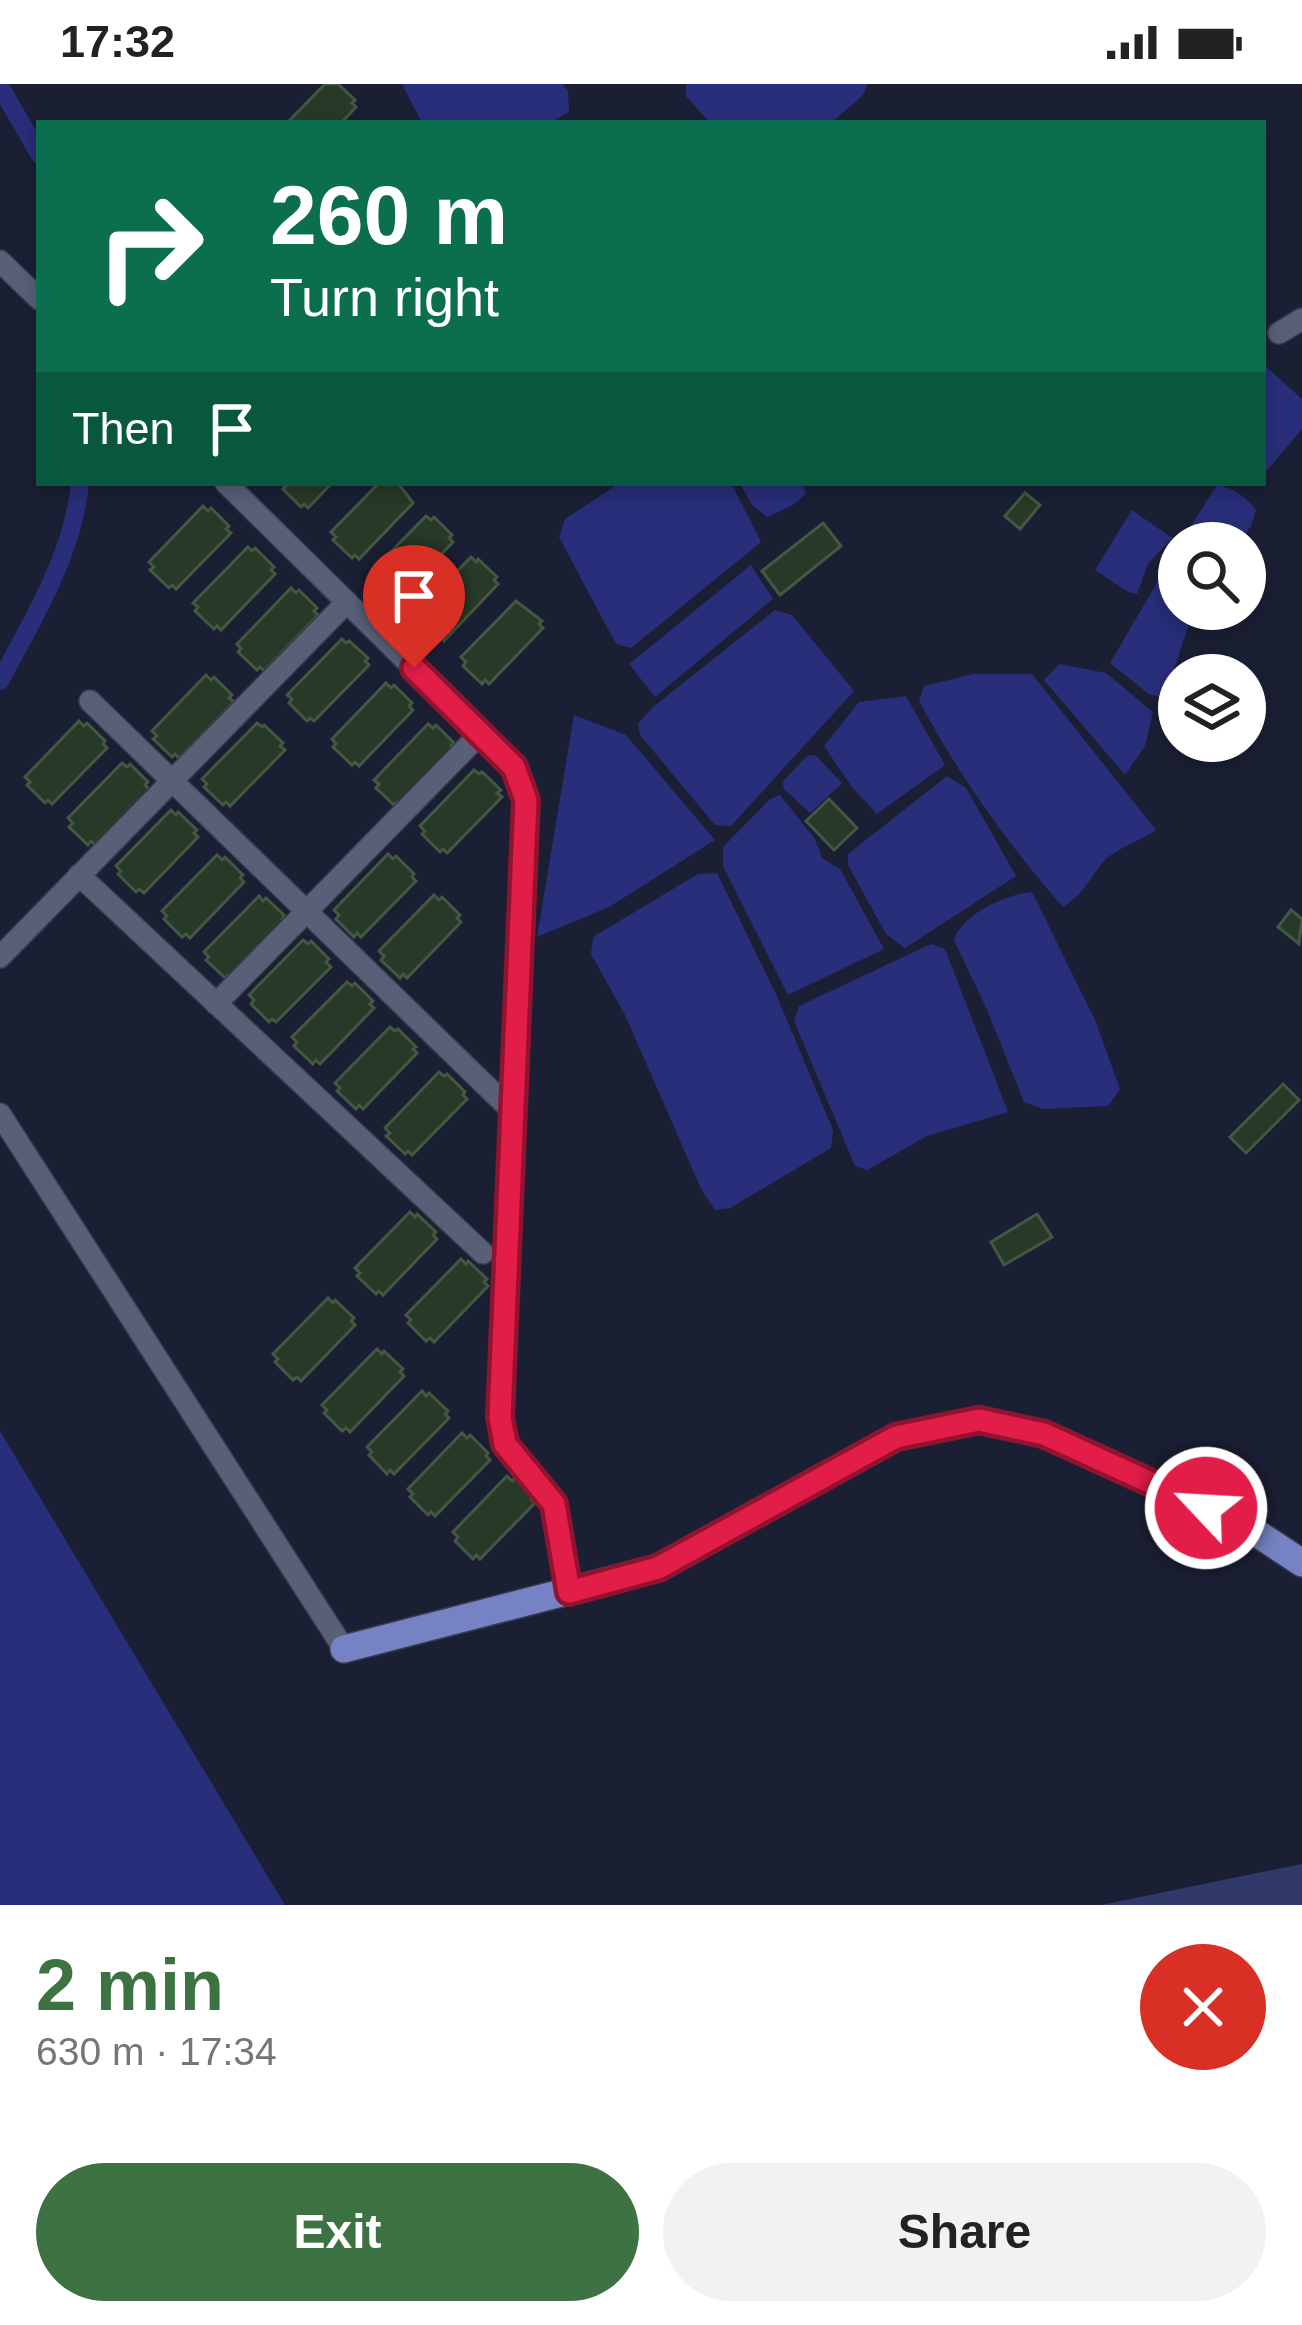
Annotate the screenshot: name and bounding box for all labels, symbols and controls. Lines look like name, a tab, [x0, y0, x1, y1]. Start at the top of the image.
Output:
text: 17:32	[60, 16, 175, 67]
icon: right	[72, 168, 228, 324]
text: 260 m	[270, 168, 508, 262]
text: Turn right	[270, 267, 499, 327]
icon: arrive	[199, 396, 265, 462]
text: Then	[72, 403, 175, 454]
map controls	[1158, 522, 1266, 762]
button: search	[1158, 522, 1266, 630]
pin	[363, 545, 465, 668]
icon: arrive	[381, 563, 447, 629]
button: layers	[1158, 654, 1266, 762]
position arrow	[1143, 1445, 1269, 1571]
button: close	[1140, 1944, 1266, 2070]
text: 2 min	[36, 1945, 224, 2025]
text: 630 m · 17:34	[36, 2030, 277, 2073]
button: Exit	[36, 2163, 639, 2301]
button: Share	[663, 2163, 1266, 2301]

